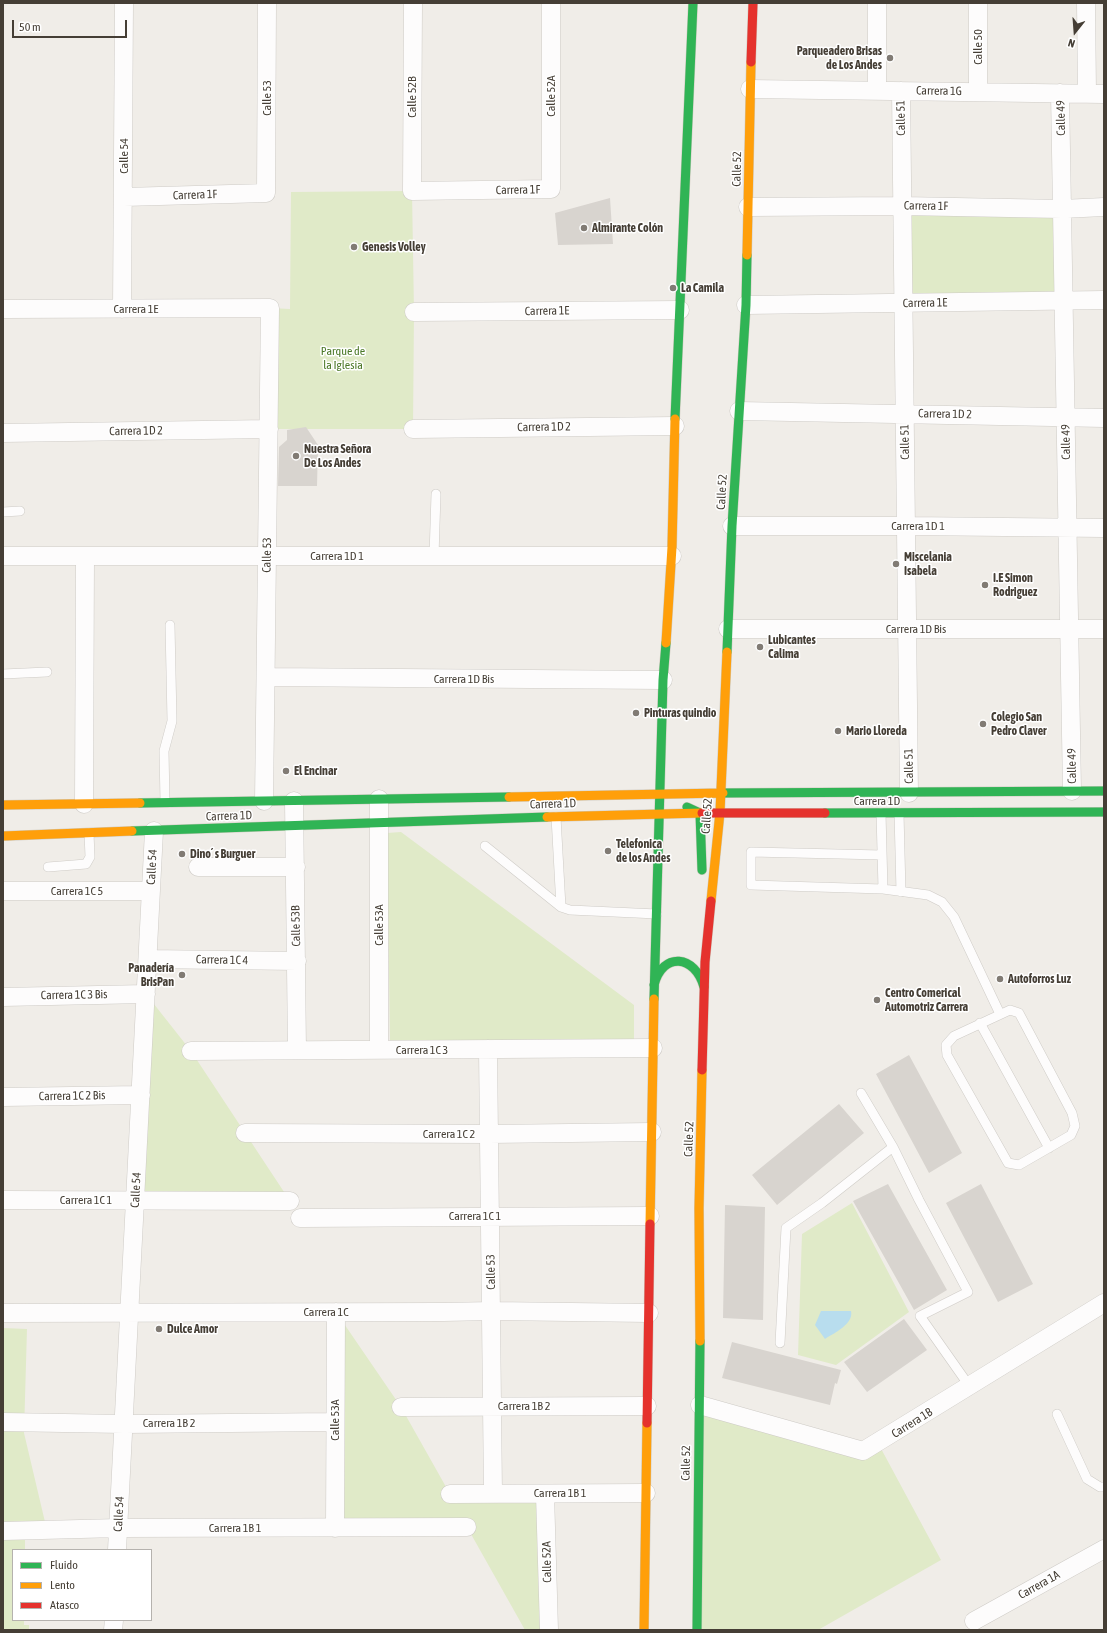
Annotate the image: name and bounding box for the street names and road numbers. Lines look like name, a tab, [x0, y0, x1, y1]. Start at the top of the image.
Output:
street label: Calle 50	[971, 29, 985, 65]
street label: Calle 52A	[544, 75, 558, 117]
street label: Calle 52B	[405, 76, 419, 118]
street label: Calle 53	[260, 80, 274, 116]
street label: Carrera 1G	[916, 83, 962, 99]
street label: Calle 51	[893, 100, 909, 136]
street label: Calle 49	[1053, 100, 1069, 136]
street label: Calle 54	[117, 138, 131, 174]
street label: Calle 52	[729, 151, 745, 187]
street label: Carrera 1F	[496, 182, 540, 198]
street label: Carrera 1F	[173, 187, 217, 203]
street label: Carrera 1F	[904, 198, 948, 214]
street label: Carrera 1E	[902, 295, 948, 311]
street label: Carrera 1E	[114, 302, 158, 316]
street label: Carrera 1E	[524, 303, 570, 319]
street label: Carrera 1D 2	[918, 406, 972, 422]
street label: Carrera 1D 2	[517, 419, 571, 435]
street label: Carrera 1D 2	[109, 423, 163, 439]
street label: Calle 51	[897, 424, 913, 460]
street label: Calle 49	[1058, 424, 1074, 460]
street label: Calle 52	[714, 474, 730, 510]
street label: Carrera 1D 1	[891, 519, 945, 533]
street label: Calle 53	[259, 537, 275, 573]
street label: Carrera 1D 1	[310, 549, 364, 563]
street label: Carrera 1D Bis	[886, 622, 946, 636]
street label: Carrera 1D Bis	[434, 672, 494, 686]
street label: Calle 51	[901, 748, 917, 784]
street label: Calle 49	[1064, 748, 1080, 784]
street label: Carrera 1D	[854, 794, 900, 808]
street label: Carrera 1D	[530, 796, 576, 812]
street label: Calle 52	[699, 798, 715, 834]
street label: Carrera 1D	[206, 808, 252, 824]
street label: Calle 54	[144, 849, 160, 885]
street label: Carrera 1C 5	[51, 884, 103, 898]
street label: Calle 53A	[372, 904, 386, 946]
street label: Calle 53B	[288, 905, 304, 947]
street label: Carrera 1C 4	[196, 952, 248, 968]
street label: Carrera 1C 3 Bis	[41, 987, 107, 1003]
street label: Carrera 1C 3	[396, 1043, 448, 1057]
street label: Carrera 1C 2 Bis	[39, 1088, 105, 1104]
street label: Calle 52	[681, 1121, 697, 1157]
street label: Carrera 1C 2	[423, 1127, 475, 1141]
street label: Calle 54	[128, 1172, 144, 1208]
street label: Carrera 1C 1	[60, 1193, 112, 1207]
street label: Carrera 1C 1	[449, 1209, 501, 1223]
street label: Calle 53	[483, 1254, 499, 1290]
street label: Carrera 1C	[303, 1305, 349, 1319]
street label: Calle 53A	[328, 1399, 342, 1441]
street label: Carrera 1B 2	[498, 1399, 550, 1413]
street label: Carrera 1B	[889, 1405, 935, 1441]
street label: Carrera 1B 2	[143, 1416, 195, 1430]
street label: Calle 52	[678, 1445, 694, 1481]
street label: Carrera 1B 1	[534, 1486, 586, 1500]
street label: Calle 54	[111, 1496, 127, 1532]
street label: Carrera 1B 1	[209, 1521, 261, 1535]
street label: Calle 52A	[539, 1541, 555, 1583]
street label: Carrera 1A	[1016, 1568, 1062, 1602]

